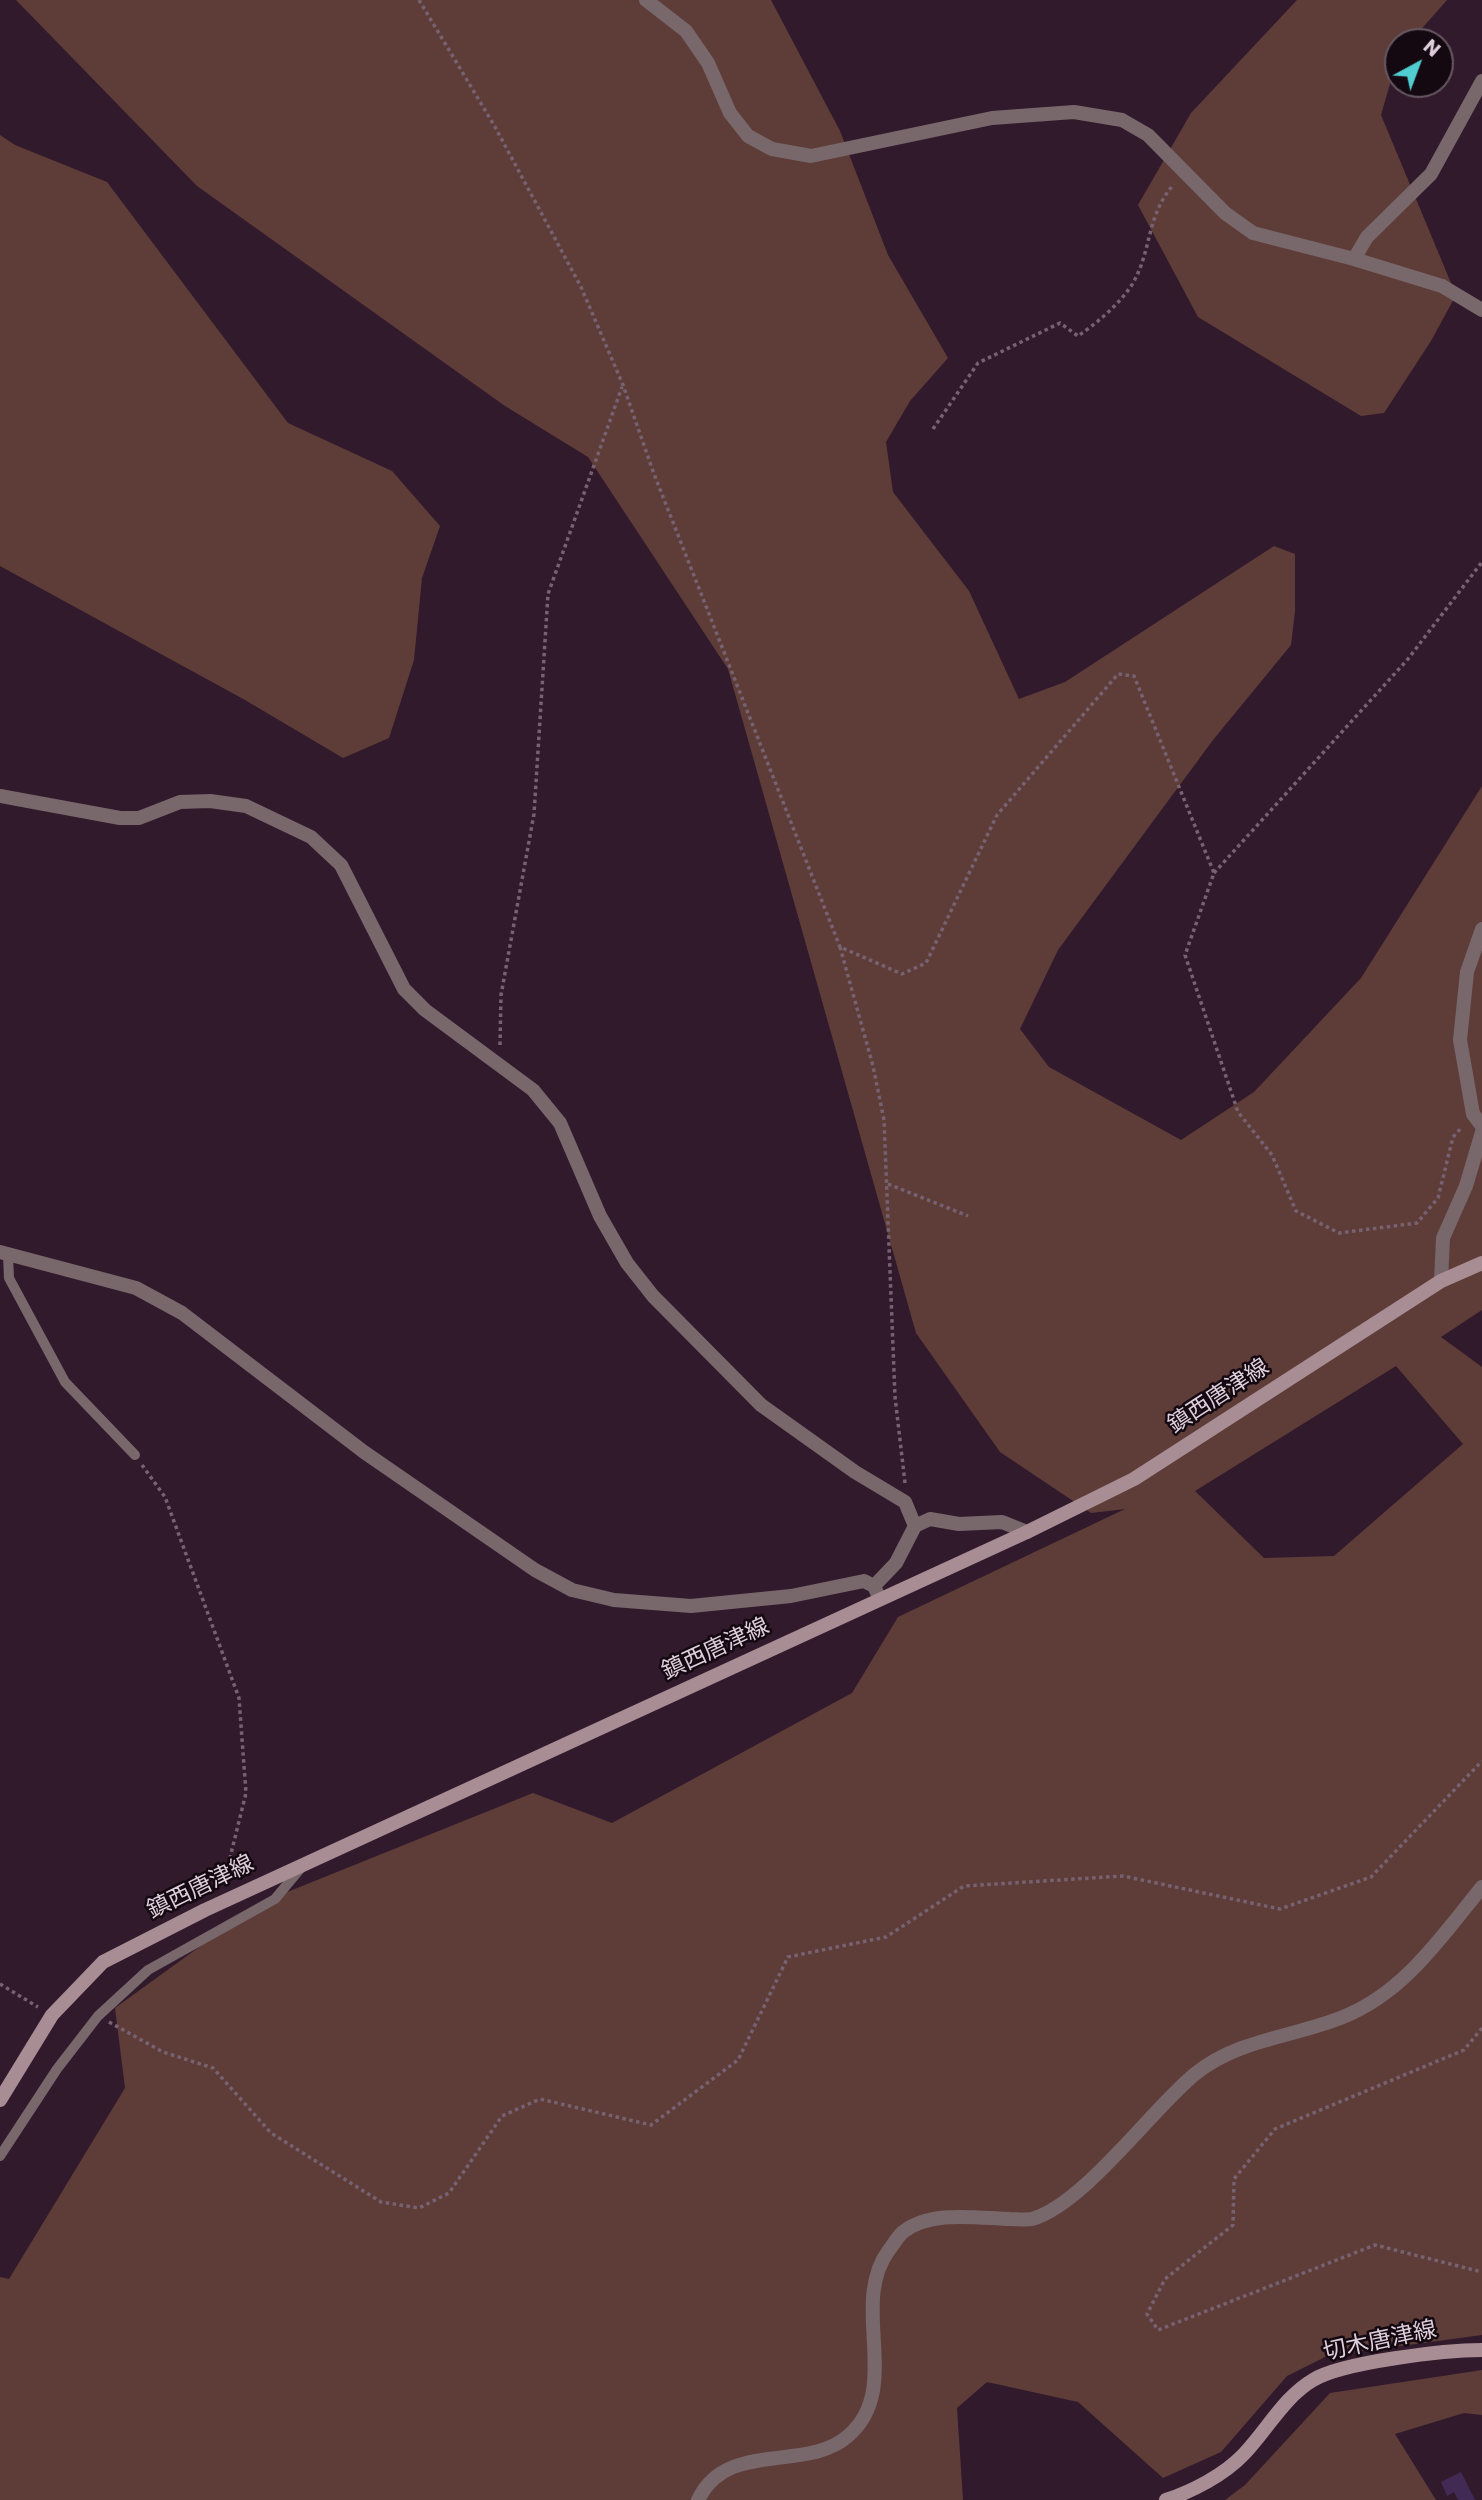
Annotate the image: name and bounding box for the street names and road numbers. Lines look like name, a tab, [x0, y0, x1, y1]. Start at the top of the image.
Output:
street label: 鎮西唐津線	[1163, 1354, 1275, 1440]
street label: 鎮西唐津線	[658, 1613, 774, 1687]
street label: 鎮西唐津線	[143, 1850, 259, 1926]
street label: 切木唐津線	[1321, 2317, 1439, 2367]

